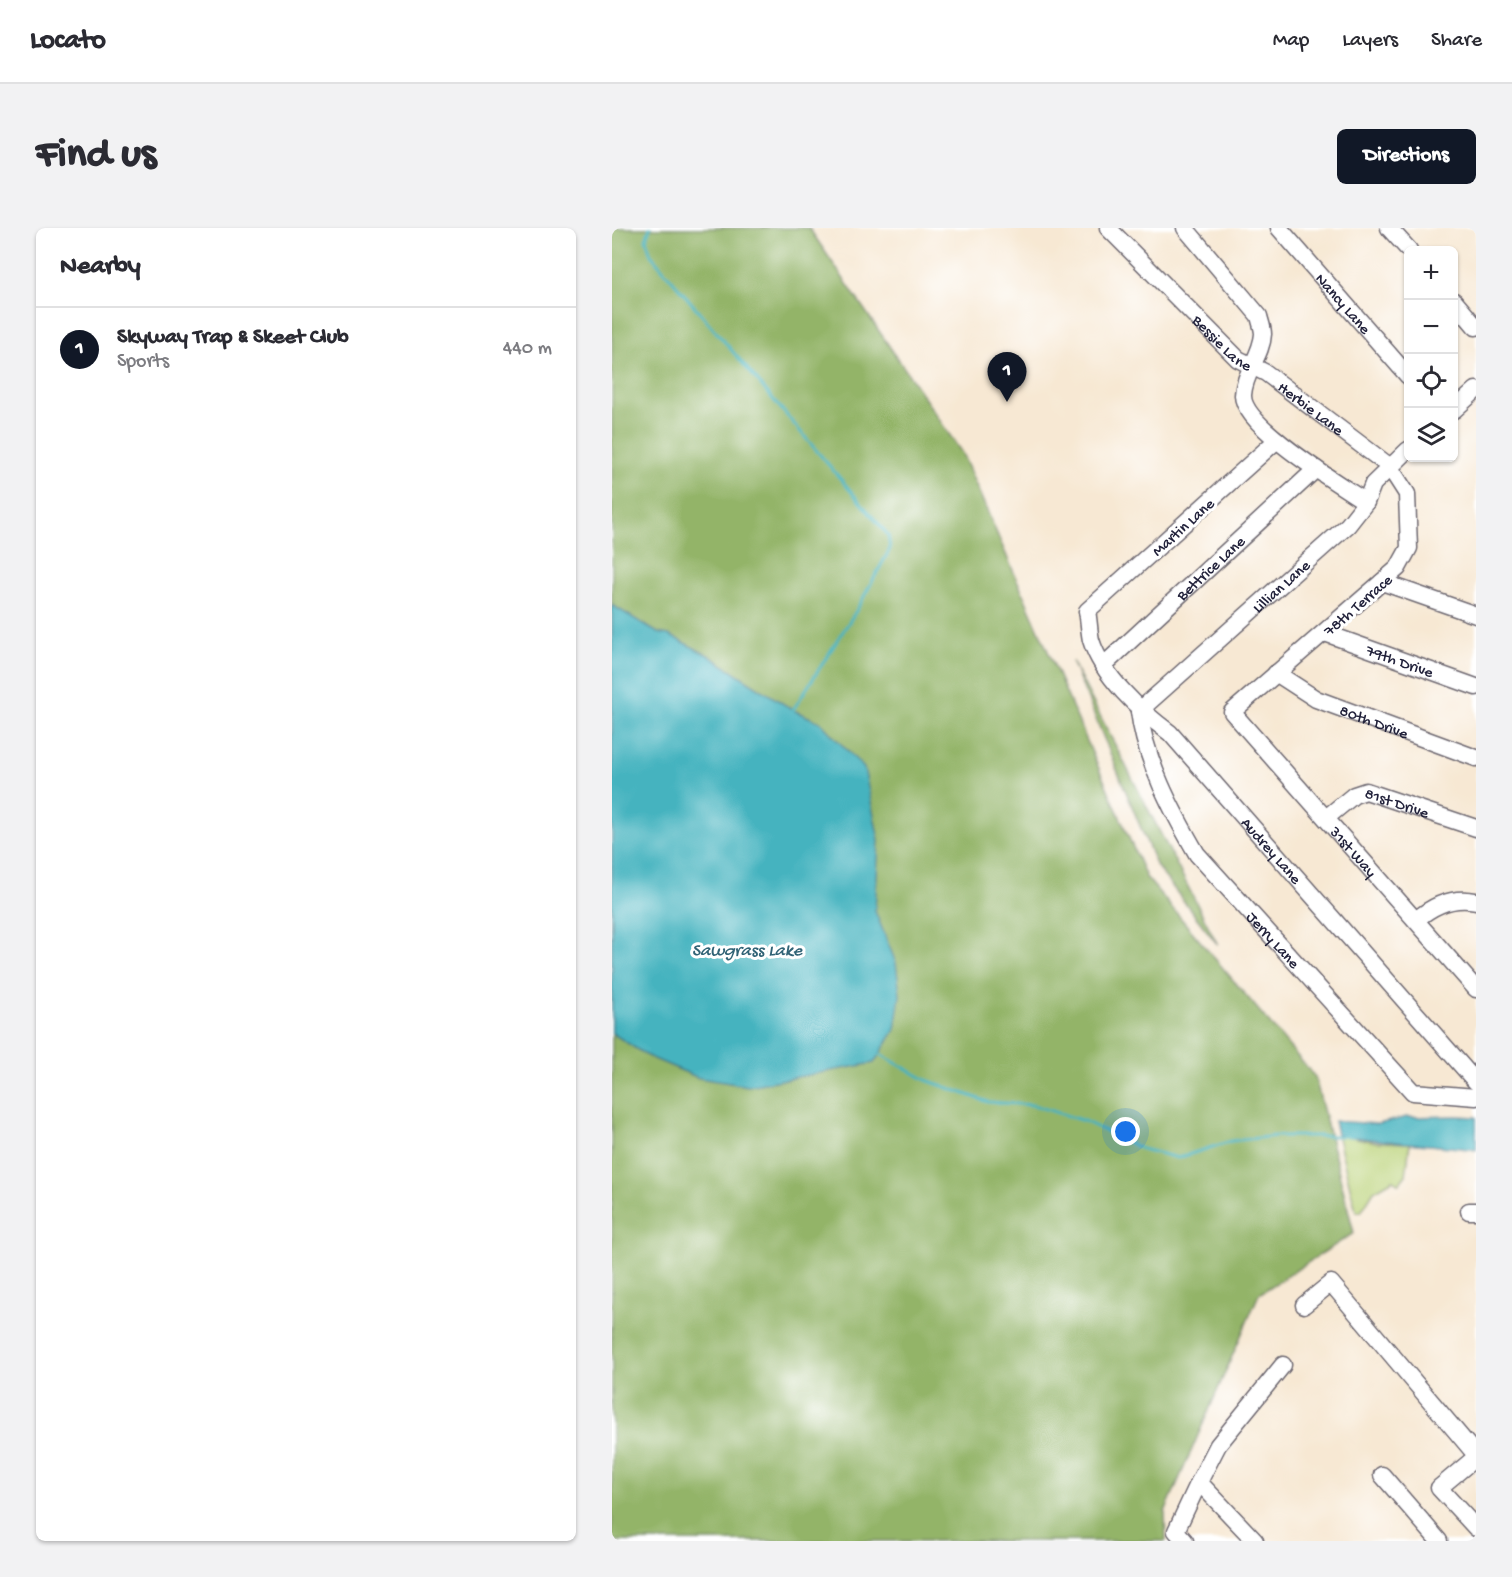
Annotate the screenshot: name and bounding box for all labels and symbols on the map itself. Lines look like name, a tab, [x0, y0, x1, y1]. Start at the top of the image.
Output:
street label: Nancy Lane	[1310, 271, 1374, 340]
street label: Bessie Lane	[1186, 312, 1254, 378]
pin: 1	[988, 352, 1026, 402]
street label: Herbie Lane	[1273, 379, 1347, 442]
street label: Martin Lane	[1149, 495, 1220, 562]
street label: Bettrice Lane	[1173, 533, 1251, 607]
street label: Lillian Lane	[1250, 557, 1316, 619]
street label: 78th Terrace	[1320, 571, 1398, 642]
street label: 79th Drive	[1362, 642, 1436, 684]
street label: 80th Drive	[1336, 703, 1411, 745]
street label: 81st Drive	[1362, 785, 1431, 825]
street label: Audrey Lane	[1235, 815, 1305, 890]
street label: 31st Way	[1324, 823, 1379, 883]
street label: Jerry Lane	[1241, 909, 1303, 974]
water label: Sawgrass Lake	[692, 941, 803, 962]
your location	[1111, 1117, 1140, 1146]

